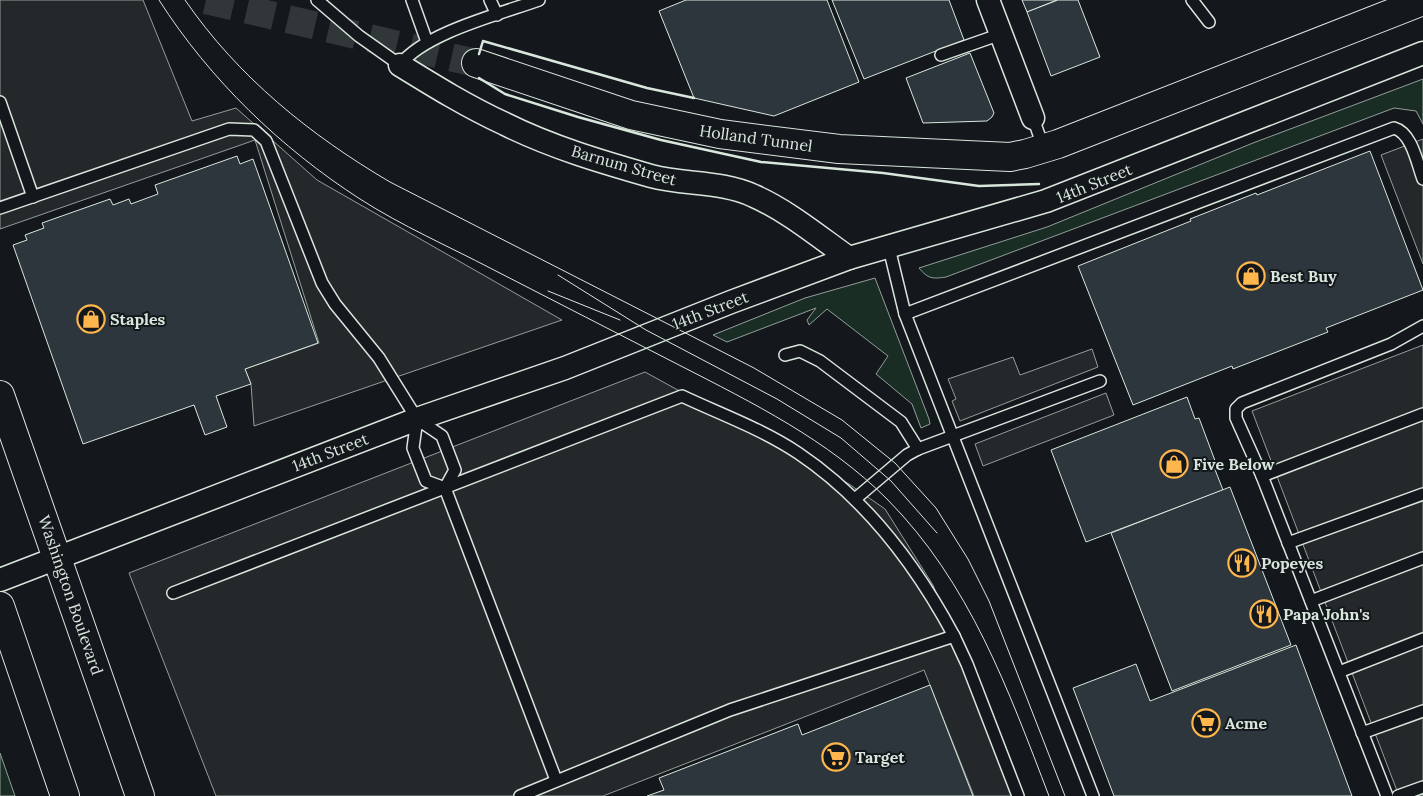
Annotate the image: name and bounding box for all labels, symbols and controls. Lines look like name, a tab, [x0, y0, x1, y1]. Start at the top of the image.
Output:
street label: Holland Tunnel	[698, 120, 814, 156]
street label: Barnum Street	[569, 140, 680, 190]
street label: 14th Street	[1053, 158, 1136, 207]
shop icon: Best Buy	[1236, 261, 1266, 291]
place label: Best Buy	[1270, 266, 1337, 286]
street label: 14th Street	[669, 286, 752, 334]
shop icon: Staples	[76, 304, 106, 334]
place label: Staples	[110, 309, 166, 329]
street label: 14th Street	[289, 428, 372, 476]
shop icon: Five Below	[1159, 449, 1189, 479]
place label: Five Below	[1193, 454, 1274, 474]
street label: Washington Boulevard	[34, 513, 108, 678]
restaurant icon: Popeyes	[1227, 548, 1257, 578]
place label: Popeyes	[1261, 553, 1323, 573]
restaurant icon: Papa John's	[1249, 599, 1279, 629]
place label: Papa John's	[1283, 604, 1370, 624]
supermarket icon: Acme	[1191, 708, 1221, 738]
place label: Acme	[1225, 713, 1267, 733]
supermarket icon: Target	[821, 742, 851, 772]
place label: Target	[855, 747, 905, 767]

